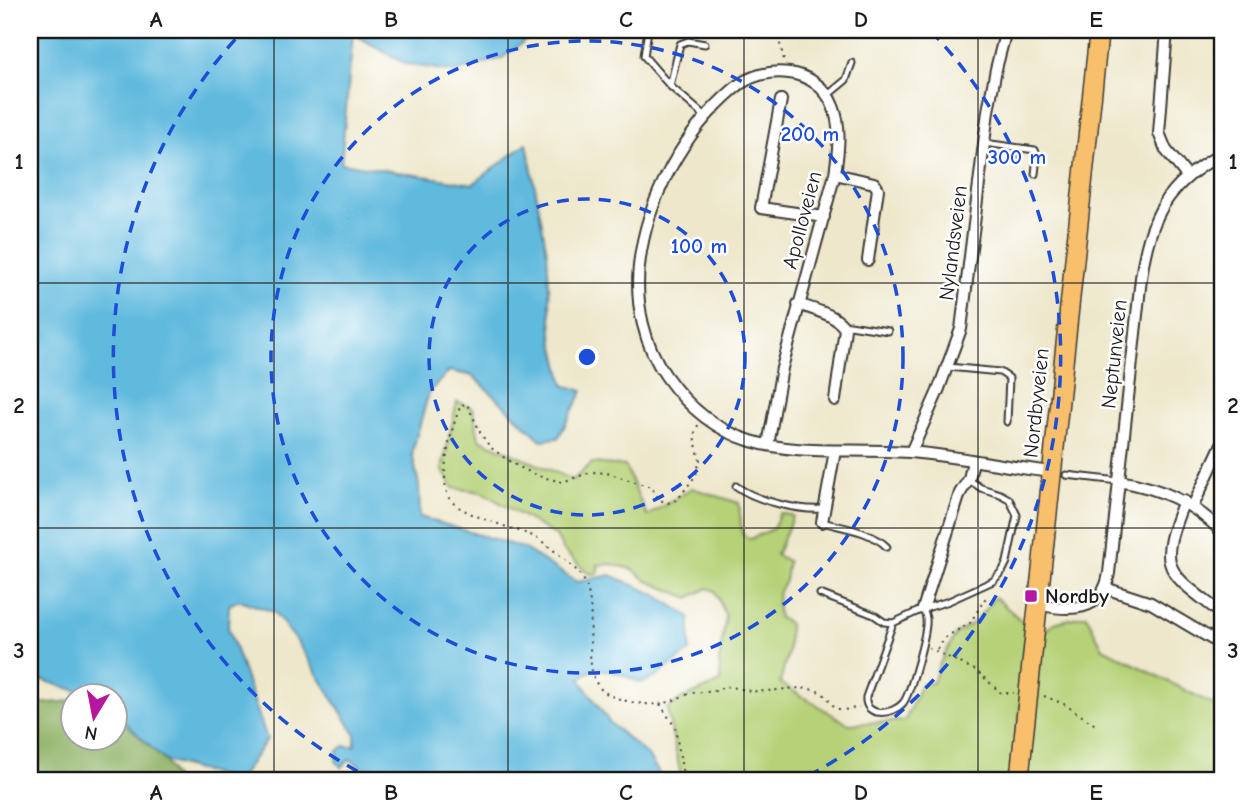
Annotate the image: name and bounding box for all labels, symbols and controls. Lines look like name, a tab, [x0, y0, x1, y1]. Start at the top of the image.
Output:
text: A	[150, 6, 163, 33]
text: B	[384, 6, 398, 33]
text: C	[619, 6, 633, 33]
text: D	[854, 6, 868, 33]
text: E	[1089, 6, 1103, 33]
text: 200 m	[781, 122, 839, 146]
text: 300 m	[988, 145, 1046, 169]
text: 1	[14, 148, 24, 175]
text: 1	[1228, 148, 1238, 175]
street label: Apolloveien	[777, 168, 827, 272]
street label: Nylandsveien	[934, 184, 972, 302]
text: 100 m	[671, 234, 727, 258]
street label: Neptunveien	[1096, 298, 1132, 410]
centre of rings	[575, 345, 599, 369]
street label: Nordbyveien	[1018, 347, 1054, 459]
text: 2	[13, 392, 25, 419]
text: 2	[1227, 392, 1239, 419]
place label: Nordby	[1045, 584, 1109, 608]
marker: Nordby	[1023, 588, 1039, 604]
text: 3	[13, 637, 25, 664]
text: 3	[1227, 637, 1239, 664]
north arrow	[60, 682, 130, 752]
text: N	[83, 721, 99, 745]
text: A	[150, 779, 163, 806]
text: B	[384, 779, 398, 806]
text: C	[619, 779, 633, 806]
text: D	[854, 779, 868, 806]
text: E	[1089, 779, 1103, 806]

